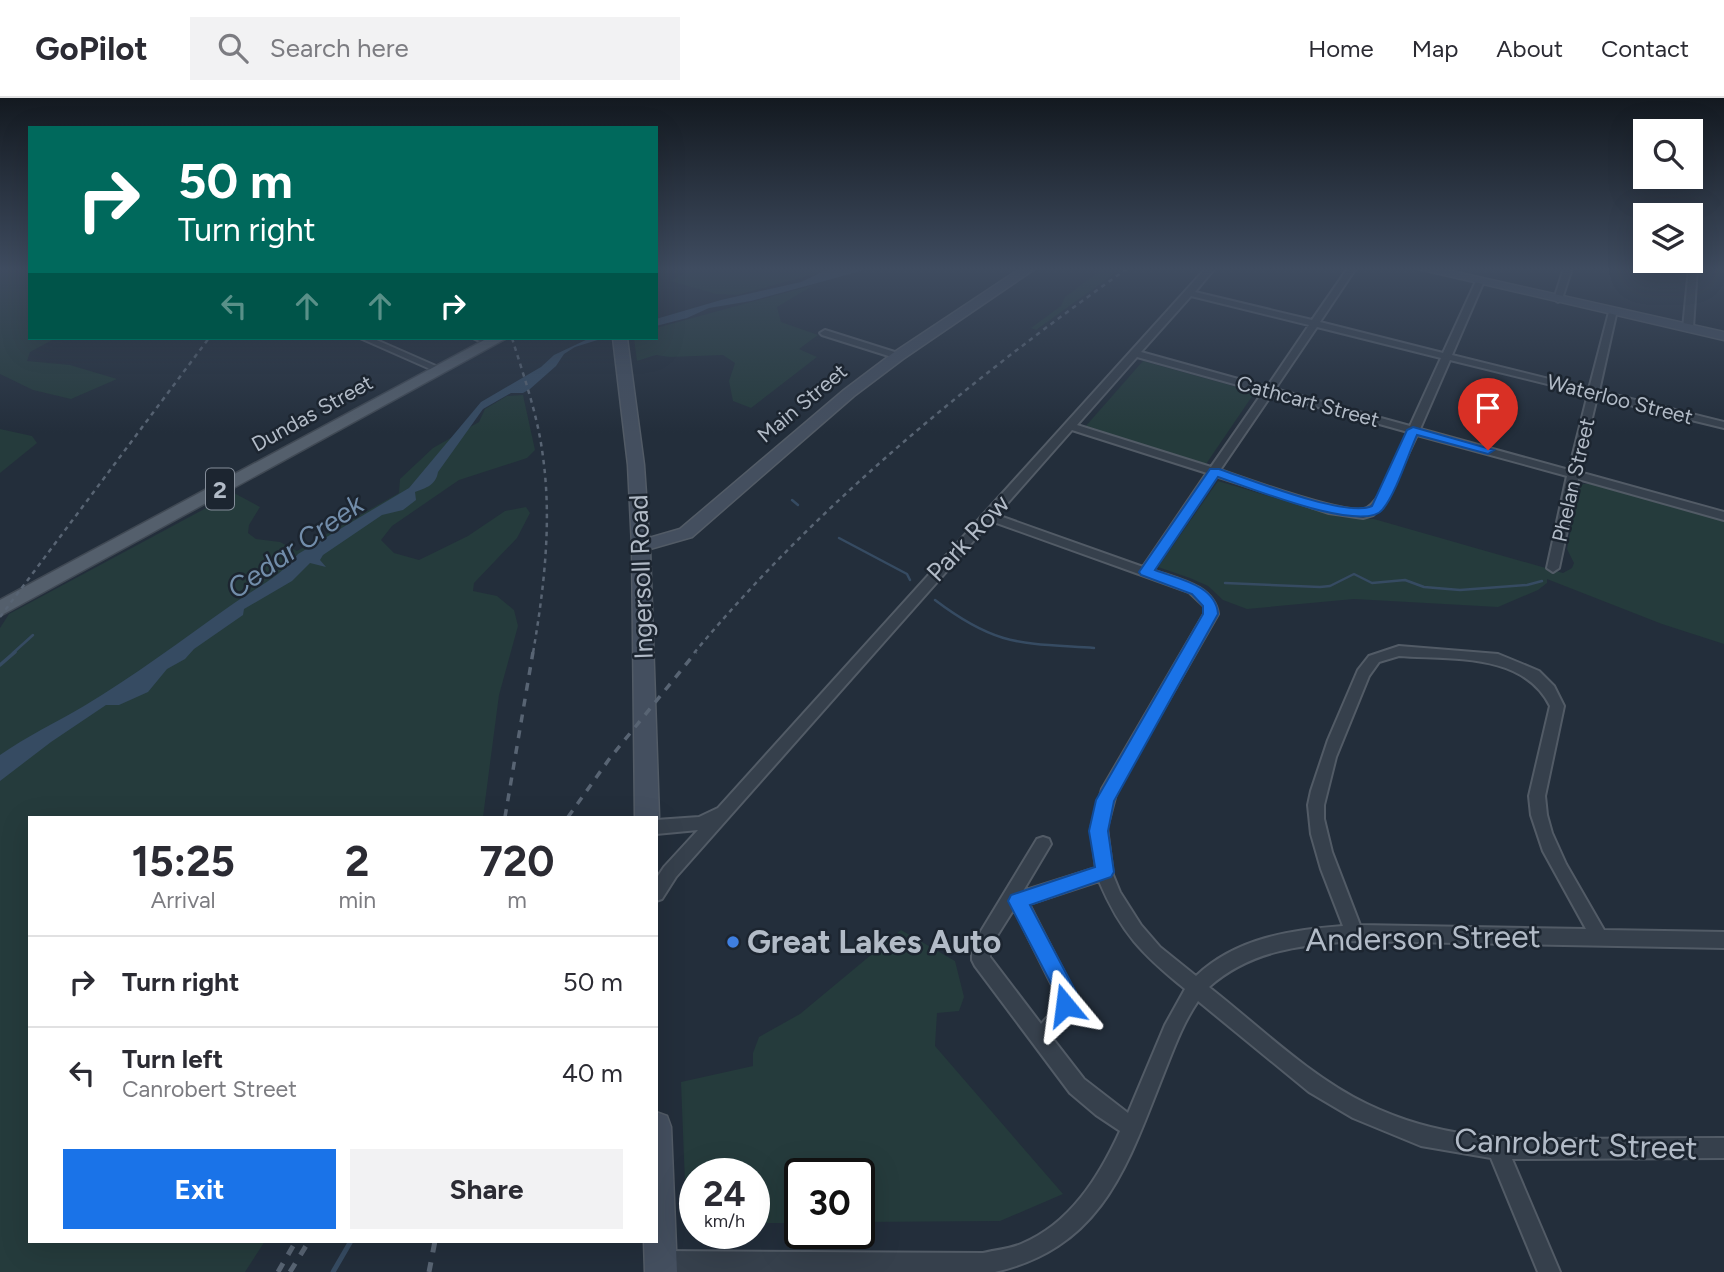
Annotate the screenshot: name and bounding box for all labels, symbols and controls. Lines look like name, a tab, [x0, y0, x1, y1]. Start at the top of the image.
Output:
search box	[190, 17, 680, 80]
text: GoPilot	[35, 29, 148, 68]
icon: search	[214, 29, 252, 67]
text: Search here	[270, 32, 409, 64]
text: Home	[1308, 34, 1374, 63]
text: Map	[1412, 34, 1458, 63]
text: About	[1496, 34, 1563, 63]
text: Contact	[1601, 34, 1689, 63]
map controls	[1633, 119, 1703, 273]
button: search	[1633, 119, 1703, 189]
text: 50 m	[178, 151, 293, 210]
icon: right	[63, 154, 154, 245]
button: layers	[1633, 203, 1703, 273]
text: Turn right	[178, 211, 316, 249]
icon: left	[215, 287, 253, 325]
icon: ahead	[288, 287, 326, 325]
icon: ahead	[361, 287, 399, 325]
icon: right	[434, 287, 472, 325]
street label: Main Street	[752, 358, 852, 448]
street label: Dundas Street	[247, 369, 377, 457]
street label: Waterloo Street	[1544, 369, 1696, 429]
street label: Cathcart Street	[1234, 370, 1382, 432]
pin	[1458, 378, 1518, 450]
icon: arrive	[1469, 389, 1507, 427]
street label: Phelan Street	[1547, 416, 1599, 544]
road number: 2	[206, 468, 234, 510]
water label: Cedar Creek	[220, 486, 371, 605]
street label: Park Row	[920, 487, 1017, 588]
street label: Ingersoll Road	[622, 494, 660, 660]
text: 15:25	[131, 836, 235, 887]
text: 2	[345, 836, 369, 887]
text: 720	[480, 836, 555, 887]
text: Arrival	[151, 886, 216, 914]
text: min	[338, 886, 376, 914]
text: m	[507, 886, 527, 914]
street label: Anderson Street	[1305, 917, 1541, 959]
place label: Great Lakes Auto	[747, 923, 1001, 961]
marker: Great Lakes Auto	[725, 934, 741, 950]
icon: right	[63, 963, 101, 1001]
text: Turn right	[122, 966, 239, 998]
text: 50 m	[563, 966, 623, 998]
position arrow	[1028, 968, 1102, 1042]
text: Turn left	[122, 1043, 223, 1075]
icon: left	[63, 1054, 101, 1092]
text: 40 m	[562, 1057, 623, 1089]
text: Canrobert Street	[122, 1075, 297, 1103]
street label: Canrobert Street	[1454, 1121, 1698, 1167]
button: Exit	[63, 1149, 336, 1229]
button: Share	[350, 1149, 623, 1229]
speed limit sign: 30	[784, 1158, 875, 1249]
text: 24	[703, 1173, 746, 1215]
text: km/h	[704, 1210, 745, 1232]

